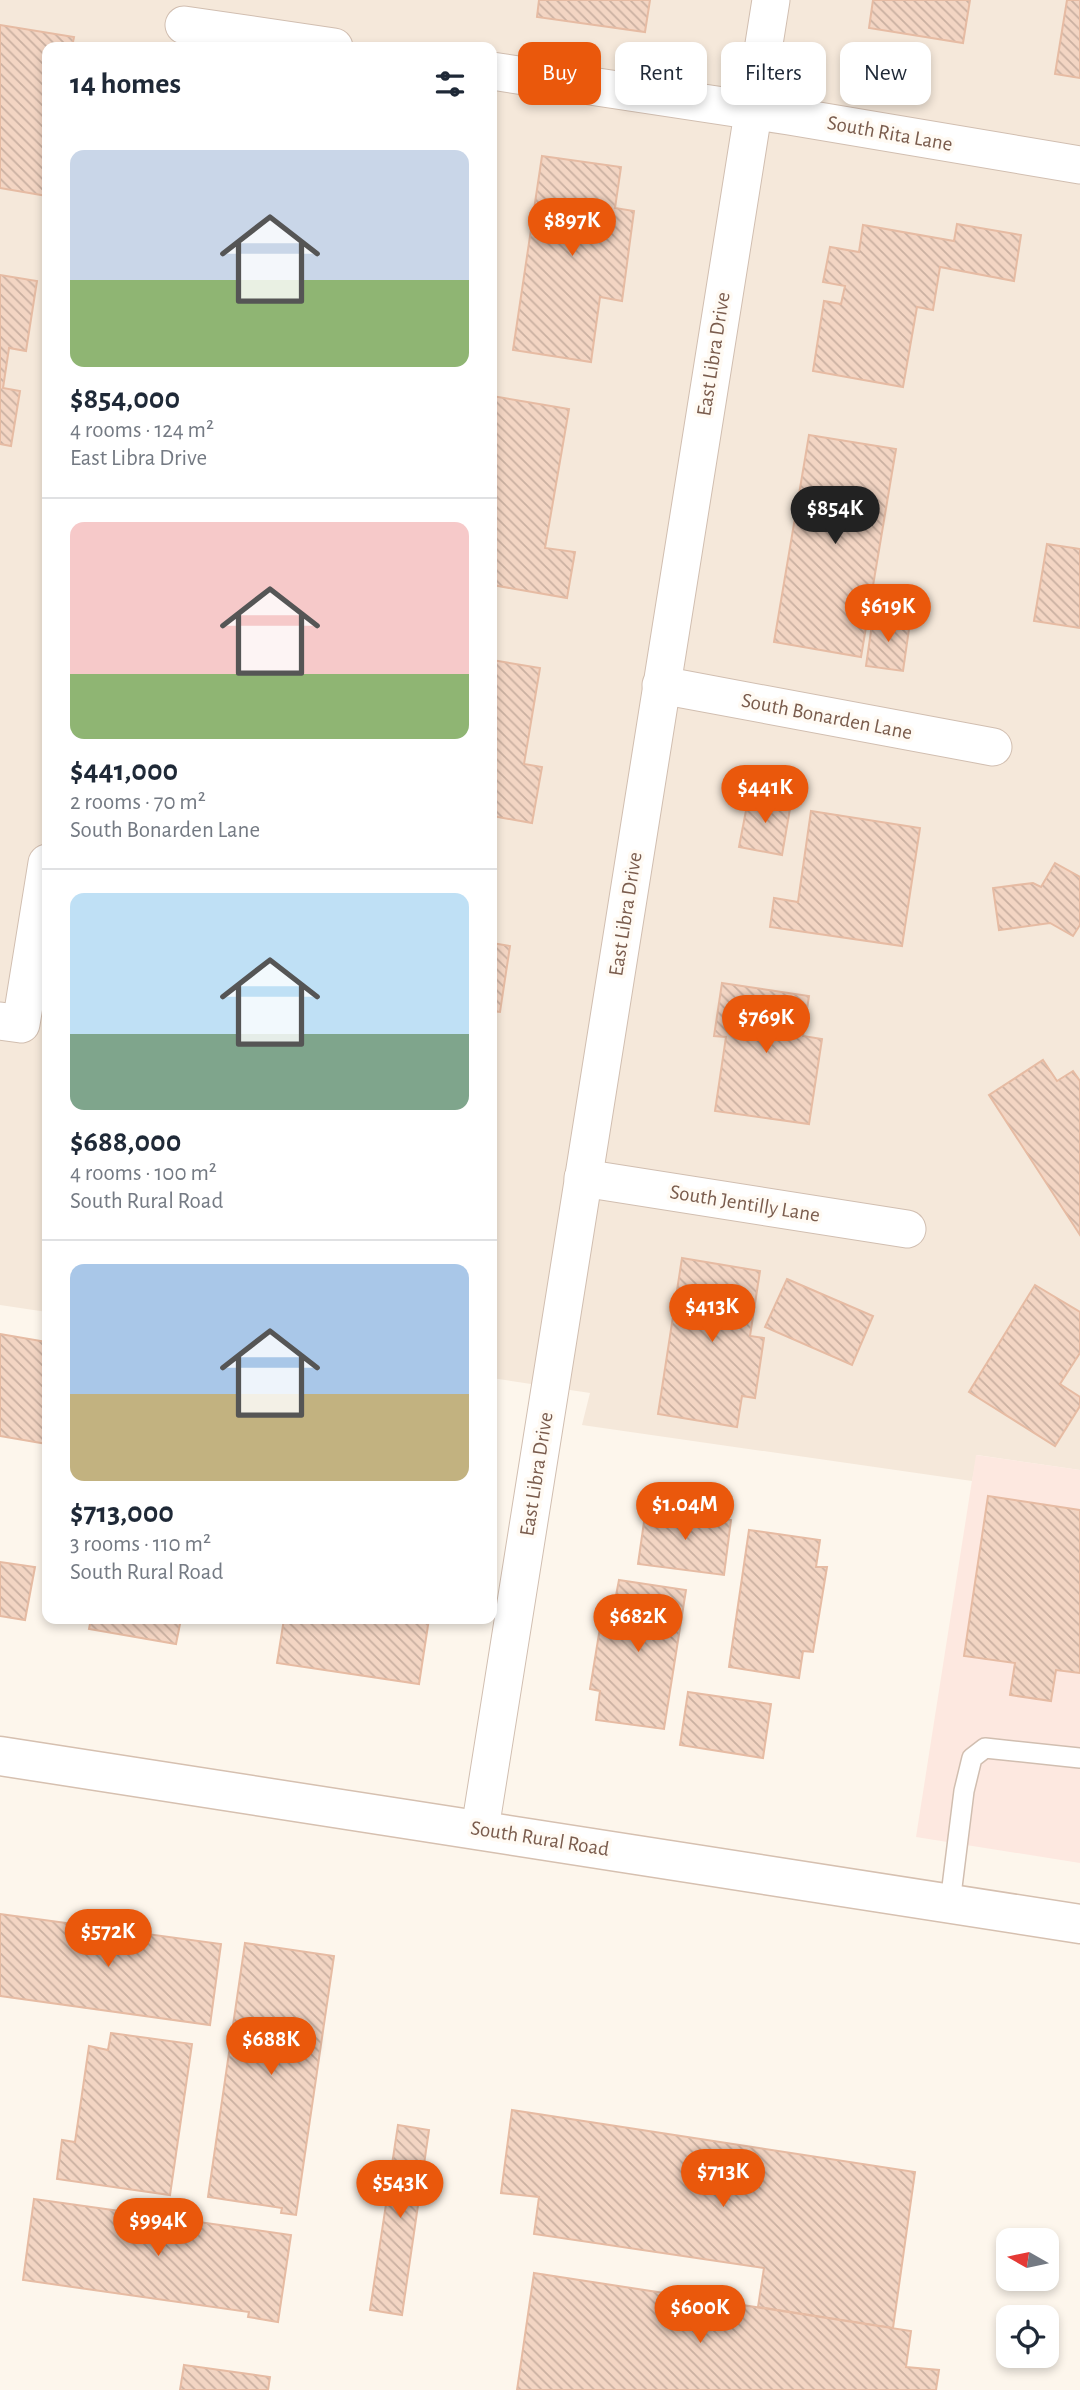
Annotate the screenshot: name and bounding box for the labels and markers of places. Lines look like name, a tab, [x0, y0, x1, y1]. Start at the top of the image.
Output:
pin: $897K	[523, 198, 621, 258]
pin: $854K	[786, 486, 884, 546]
pin: $619K	[839, 584, 937, 644]
pin: $441K	[716, 766, 814, 825]
pin: $769K	[717, 996, 815, 1055]
pin: $413K	[663, 1284, 761, 1344]
pin: $1.04M	[628, 1482, 742, 1542]
pin: $682K	[589, 1594, 687, 1654]
pin: $572K	[59, 1910, 157, 1969]
pin: $688K	[222, 2018, 320, 2077]
pin: $713K	[674, 2150, 772, 2209]
pin: $543K	[351, 2160, 449, 2220]
pin: $994K	[109, 2198, 207, 2258]
pin: $600K	[651, 2286, 749, 2345]

